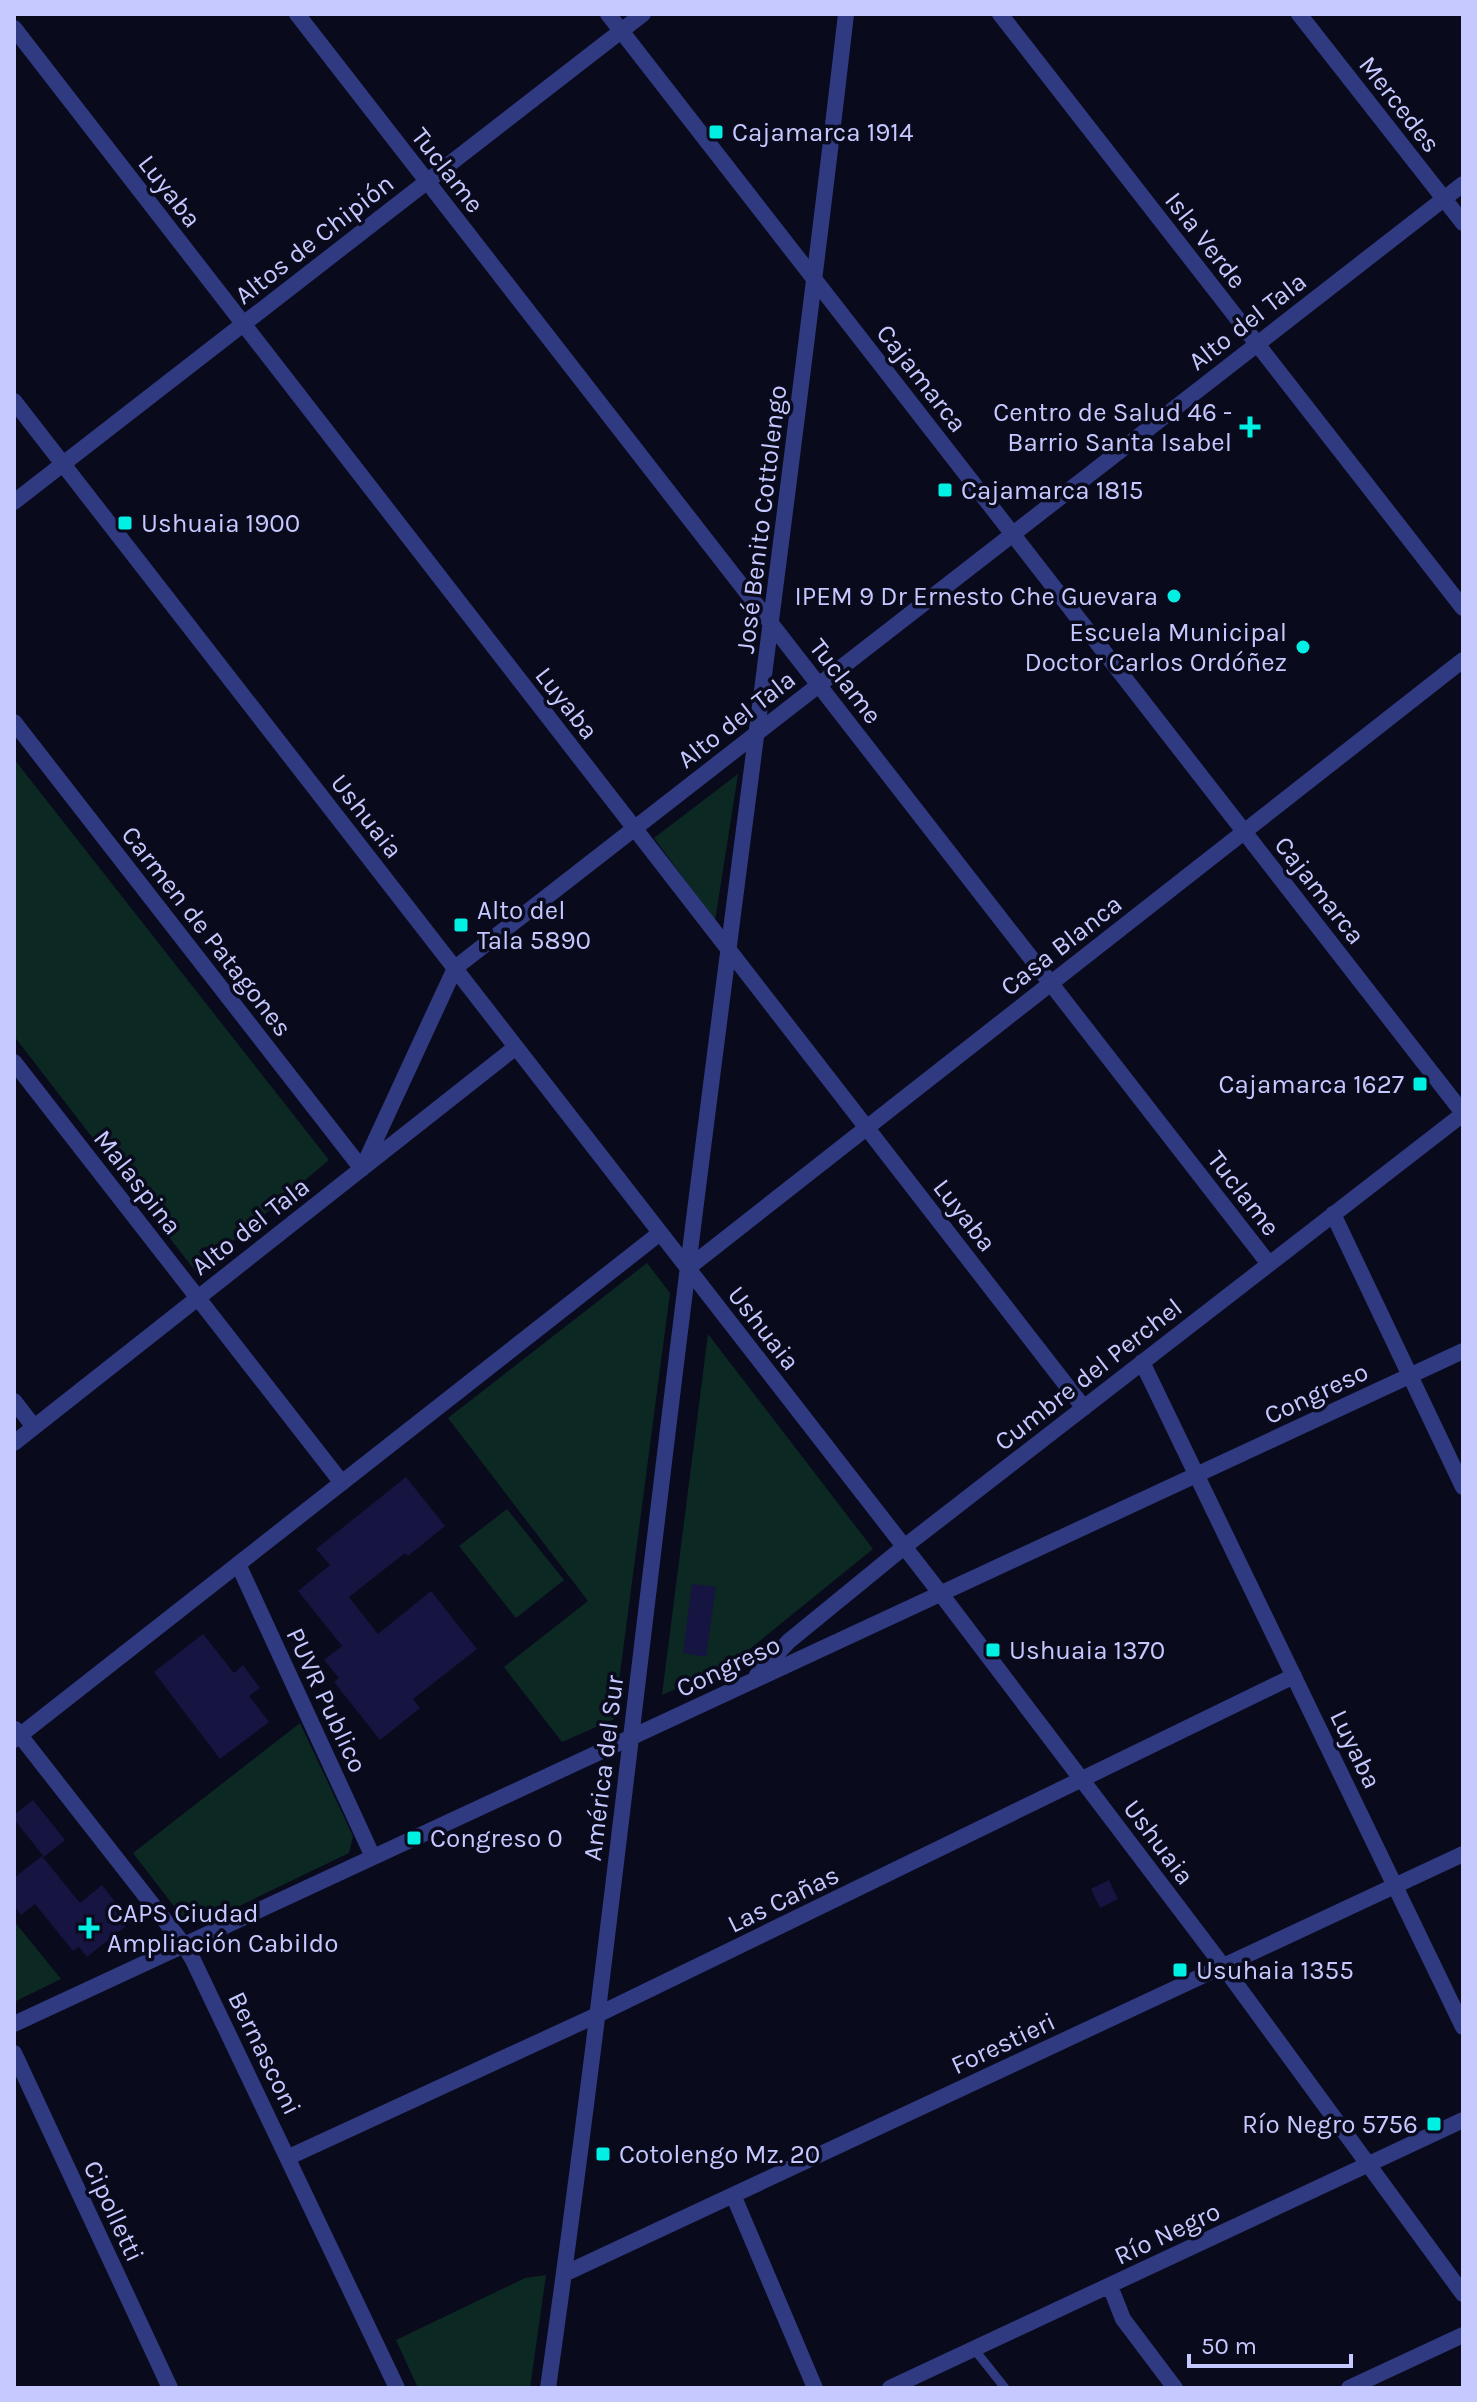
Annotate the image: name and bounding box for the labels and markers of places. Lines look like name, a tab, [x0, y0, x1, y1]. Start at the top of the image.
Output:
place label: Cajamarca 1914	[732, 117, 913, 148]
marker: Cajamarca 1914	[707, 123, 725, 141]
place label: Centro de Salud 46 - Barrio Santa Isabel	[993, 397, 1232, 458]
marker: Centro de Salud 46 - Barrio Santa Isabel	[1239, 416, 1261, 438]
place label: Cajamarca 1815	[961, 475, 1144, 506]
marker: Cajamarca 1815	[936, 481, 954, 499]
place label: Ushuaia 1900	[141, 508, 300, 539]
marker: Ushuaia 1900	[116, 514, 134, 532]
place label: IPEM 9 Dr Ernesto Che Guevara	[795, 581, 1158, 612]
marker: IPEM 9 Dr Ernesto Che Guevara	[1165, 587, 1183, 605]
place label: Escuela Municipal Doctor Carlos Ordóñez	[1025, 617, 1287, 678]
marker: Escuela Municipal Doctor Carlos Ordóñez	[1294, 638, 1312, 656]
place label: Alto del Tala 5890	[477, 895, 591, 956]
marker: Alto del Tala 5890	[452, 916, 470, 934]
place label: Cajamarca 1627	[1219, 1069, 1404, 1100]
marker: Cajamarca 1627	[1411, 1075, 1429, 1093]
place label: Ushuaia 1370	[1009, 1635, 1165, 1666]
marker: Ushuaia 1370	[984, 1641, 1002, 1659]
place label: Congreso 0	[430, 1823, 563, 1854]
marker: Congreso 0	[405, 1829, 423, 1847]
place label: CAPS Ciudad Ampliación Cabildo	[107, 1898, 338, 1959]
marker: CAPS Ciudad Ampliación Cabildo	[78, 1917, 100, 1939]
place label: Usuhaia 1355	[1196, 1955, 1354, 1986]
marker: Usuhaia 1355	[1171, 1961, 1189, 1979]
place label: Río Negro 5756	[1242, 2109, 1418, 2140]
marker: Río Negro 5756	[1425, 2115, 1443, 2133]
place label: Cotolengo Mz. 20	[619, 2139, 820, 2170]
marker: Cotolengo Mz. 20	[594, 2145, 612, 2163]

